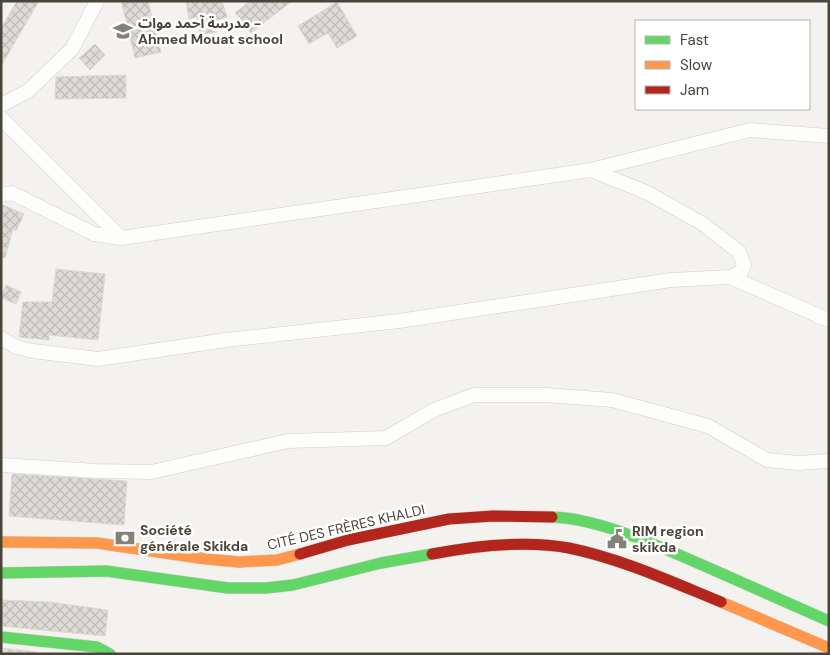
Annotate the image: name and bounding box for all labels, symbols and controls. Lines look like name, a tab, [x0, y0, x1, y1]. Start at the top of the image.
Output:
place label: مدرسة آحمد موات - Ahmed Mouat school	[138, 14, 283, 48]
school or university icon: مدرسة آحمد موات - Ahmed Mouat school	[112, 20, 134, 42]
legend	[635, 20, 810, 110]
text: Fast	[680, 30, 709, 50]
text: Slow	[680, 55, 713, 75]
text: Jam	[680, 80, 709, 100]
street label: CITÉ DES FRÈRES KHALDI	[265, 500, 427, 554]
place label: Société générale Skikda	[140, 521, 248, 555]
place label: RIM region skikda	[632, 522, 704, 556]
bank icon: Société générale Skikda	[114, 527, 136, 549]
public building icon: RIM region skikda	[606, 528, 628, 550]

